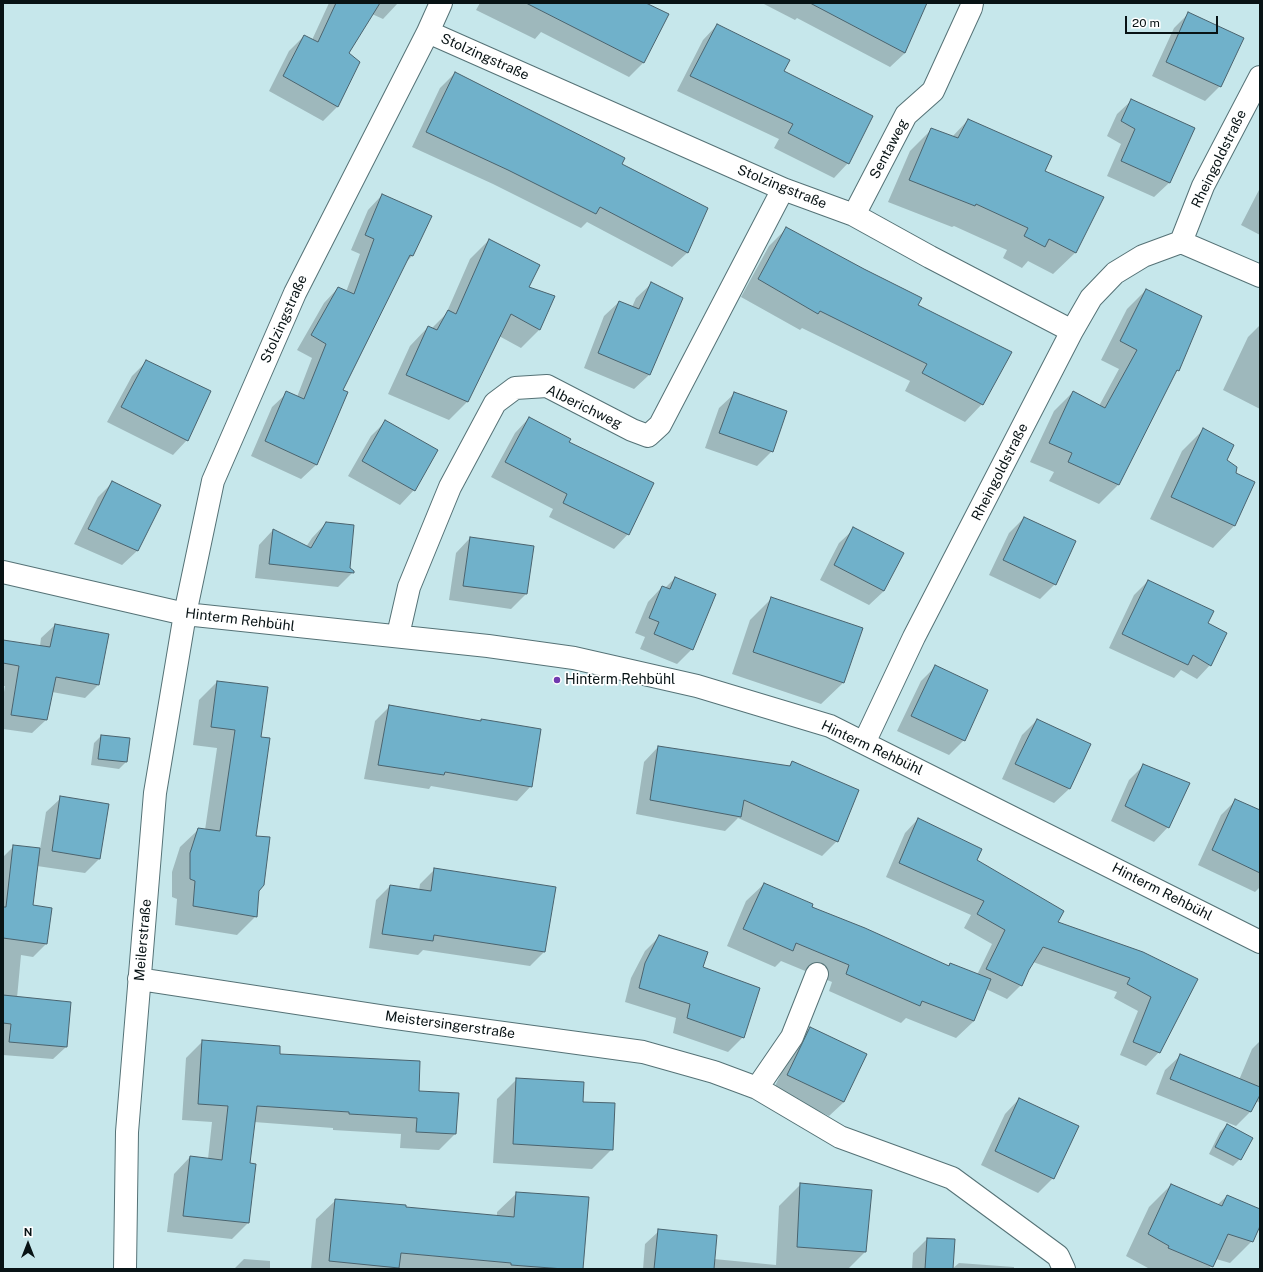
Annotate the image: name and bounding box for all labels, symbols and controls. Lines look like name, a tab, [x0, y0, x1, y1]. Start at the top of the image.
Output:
scale bar	[1127, 8, 1220, 34]
text: 20 m	[1132, 16, 1160, 30]
street label: Stolzingstraße	[438, 30, 532, 84]
street label: Rheingoldstraße	[1188, 107, 1250, 211]
street label: Sentaweg	[866, 116, 912, 182]
street label: Stolzingstraße	[735, 161, 829, 213]
street label: Stolzingstraße	[257, 272, 311, 366]
street label: Alberichweg	[543, 381, 625, 433]
street label: Rheingoldstraße	[968, 420, 1032, 524]
street label: Hinterm Rehbühl	[184, 605, 296, 635]
place label: Hinterm Rehbühl	[565, 672, 675, 688]
marker: Hinterm Rehbühl	[552, 675, 562, 685]
street label: Hinterm Rehbühl	[818, 717, 926, 779]
street label: Hinterm Rehbühl	[1109, 859, 1215, 925]
street label: Meilerstraße	[131, 898, 155, 982]
street label: Meistersingerstraße	[384, 1008, 516, 1042]
north arrow	[8, 1224, 48, 1264]
text: N	[24, 1226, 32, 1238]

